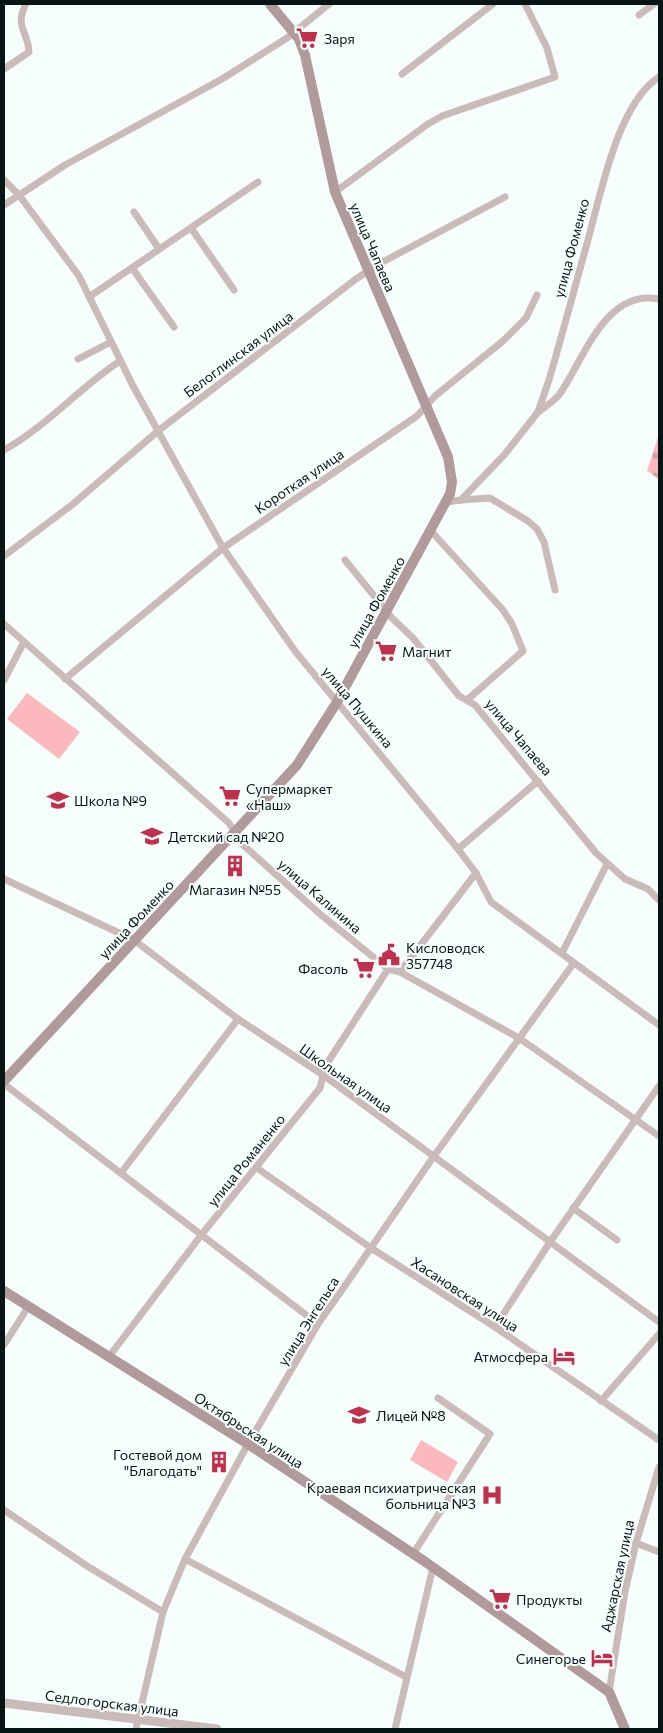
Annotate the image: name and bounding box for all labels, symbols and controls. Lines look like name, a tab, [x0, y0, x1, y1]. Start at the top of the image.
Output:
supermarket icon: Заря	[294, 25, 320, 51]
place label: Заря	[324, 30, 355, 47]
street label: улица Фоменко	[550, 197, 592, 299]
street label: улица Чапаева	[347, 200, 399, 294]
street label: Белоглинская улица	[180, 307, 296, 401]
street label: Короткая улица	[251, 445, 347, 517]
street label: улица Фоменко	[344, 553, 408, 651]
supermarket icon: Магнит	[373, 638, 399, 664]
place label: Магнит	[402, 643, 452, 660]
street label: улица Пушкина	[319, 663, 397, 751]
street label: улица Чапаева	[482, 695, 556, 779]
place label: Супермаркет «Наш»	[246, 780, 333, 813]
supermarket icon: Супермаркет «Наш»	[217, 783, 243, 809]
school or university icon: Школа №9	[45, 787, 71, 813]
place label: Школа №9	[74, 792, 147, 809]
school or university icon: Детский сад №20	[139, 823, 165, 849]
place label: Детский сад №20	[168, 828, 284, 845]
building icon: Магазин №55	[222, 853, 248, 879]
street label: улица Калинина	[275, 855, 365, 937]
street label: улица Фоменко	[95, 876, 177, 962]
place label: Магазин №55	[189, 881, 281, 898]
place label: Кисловодск 357748	[406, 939, 486, 972]
public building icon: Кисловодск 357748	[376, 942, 402, 968]
supermarket icon: Фасоль	[351, 955, 377, 981]
place label: Фасоль	[298, 960, 348, 977]
street label: Школьная улица	[297, 1040, 395, 1116]
street label: улица Романенко	[204, 1110, 288, 1210]
street label: Хасановская улица	[408, 1253, 522, 1335]
street label: улица Энгельса	[274, 1273, 342, 1369]
hotel icon: Атмосфера	[551, 1343, 577, 1369]
place label: Атмосфера	[473, 1348, 548, 1365]
street label: Октябрьская улица	[191, 1388, 307, 1472]
school or university icon: Лицей №8	[346, 1402, 372, 1428]
place label: Лицей №8	[376, 1407, 446, 1424]
place label: Гостевой дом "Благодать"	[113, 1446, 202, 1479]
building icon: Гостевой дом "Благодать"	[206, 1449, 232, 1475]
place label: Краевая психиатрическая больница №3	[307, 1479, 476, 1512]
hospital icon: Краевая психиатрическая больница №3	[479, 1482, 505, 1508]
street label: Аджарская улица	[597, 1518, 637, 1634]
supermarket icon: Продукты	[487, 1586, 513, 1612]
place label: Продукты	[516, 1591, 582, 1608]
hotel icon: Синегорье	[589, 1645, 615, 1671]
place label: Синегорье	[516, 1650, 586, 1667]
street label: Седлогорская улица	[44, 1686, 180, 1720]

